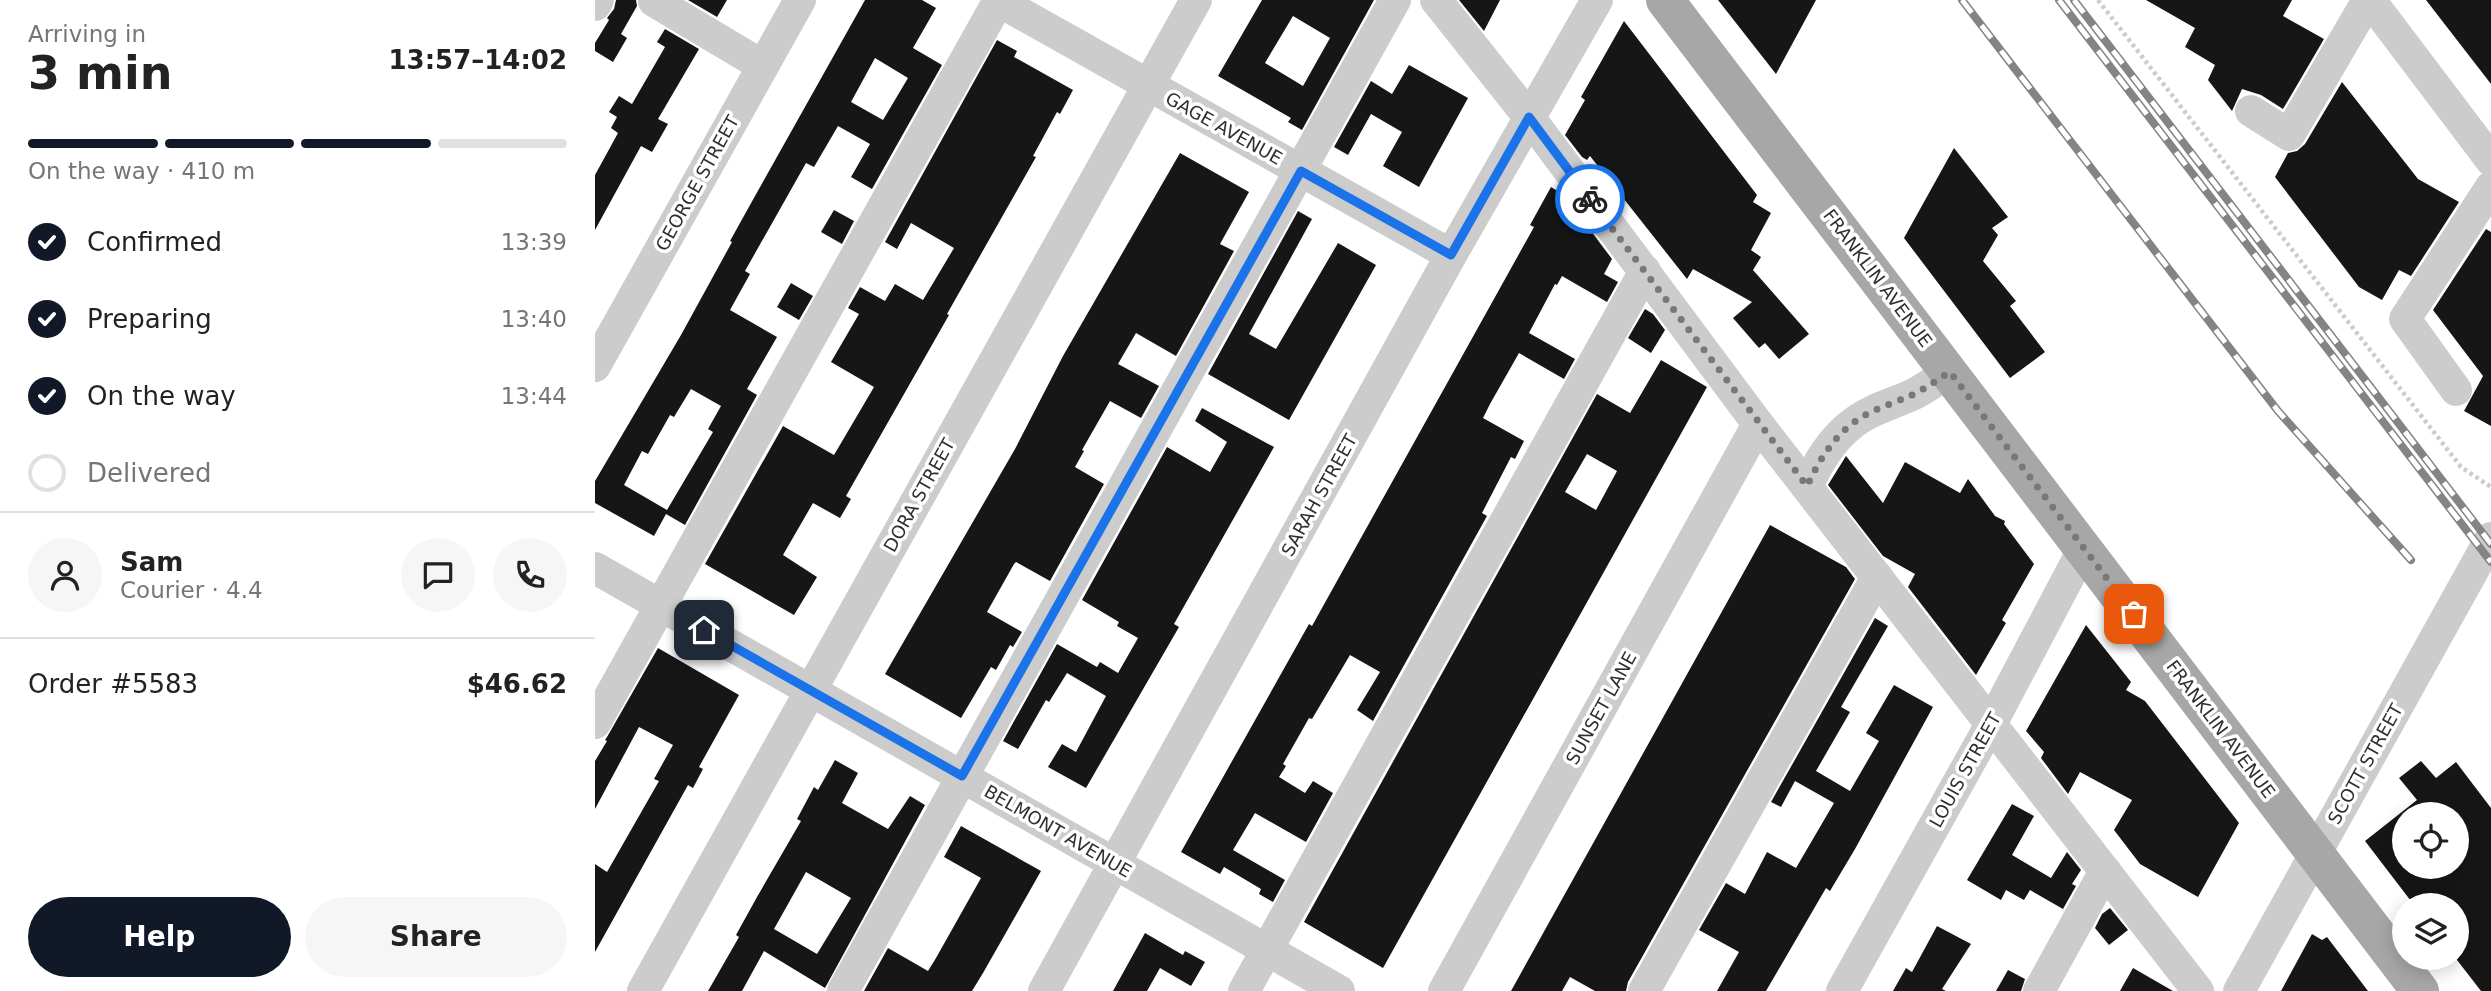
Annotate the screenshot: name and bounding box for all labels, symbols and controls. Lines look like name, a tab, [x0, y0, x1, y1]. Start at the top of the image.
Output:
text: Arriving in	[28, 21, 146, 47]
text: 13:57–14:02	[388, 45, 567, 75]
text: 3 min	[28, 46, 172, 100]
street label: GAGE AVENUE	[1162, 87, 1286, 169]
street label: GEORGE STREET	[651, 111, 743, 254]
text: On the way · 410 m	[28, 158, 255, 184]
courier	[1555, 164, 1625, 234]
icon: bike	[1571, 180, 1609, 218]
street label: FRANKLIN AVENUE	[1819, 205, 1937, 351]
icon: check	[28, 223, 66, 261]
text: Confirmed	[87, 227, 222, 257]
text: 13:39	[501, 229, 567, 255]
icon: check	[28, 300, 66, 338]
text: Preparing	[87, 304, 212, 334]
text: 13:40	[501, 306, 567, 332]
icon: check	[28, 377, 66, 415]
text: On the way	[87, 381, 236, 411]
text: 13:44	[501, 383, 567, 409]
street label: SARAH STREET	[1277, 430, 1362, 560]
street label: DORA STREET	[879, 434, 959, 555]
text: Delivered	[87, 458, 211, 488]
button: person	[28, 538, 102, 612]
button: chat	[401, 538, 475, 612]
button: phone	[493, 538, 567, 612]
text: Sam	[120, 547, 183, 577]
text: Courier · 4.4	[120, 577, 263, 603]
pin	[2104, 584, 2164, 644]
icon: bag	[2115, 595, 2153, 633]
pin	[674, 600, 734, 660]
icon: home	[685, 611, 723, 649]
street label: SUNSET LANE	[1561, 648, 1641, 768]
street label: FRANKLIN AVENUE	[2162, 656, 2280, 802]
text: Order #5583	[28, 669, 198, 699]
text: $46.62	[467, 669, 567, 699]
street label: SCOTT STREET	[2323, 699, 2407, 828]
street label: LOUIS STREET	[1925, 708, 2006, 831]
street label: BELMONT AVENUE	[981, 780, 1135, 882]
map controls	[2392, 802, 2469, 970]
button: locate	[2392, 802, 2469, 879]
button: layers	[2392, 893, 2469, 970]
button: Help	[28, 897, 291, 977]
button: Share	[305, 897, 567, 977]

